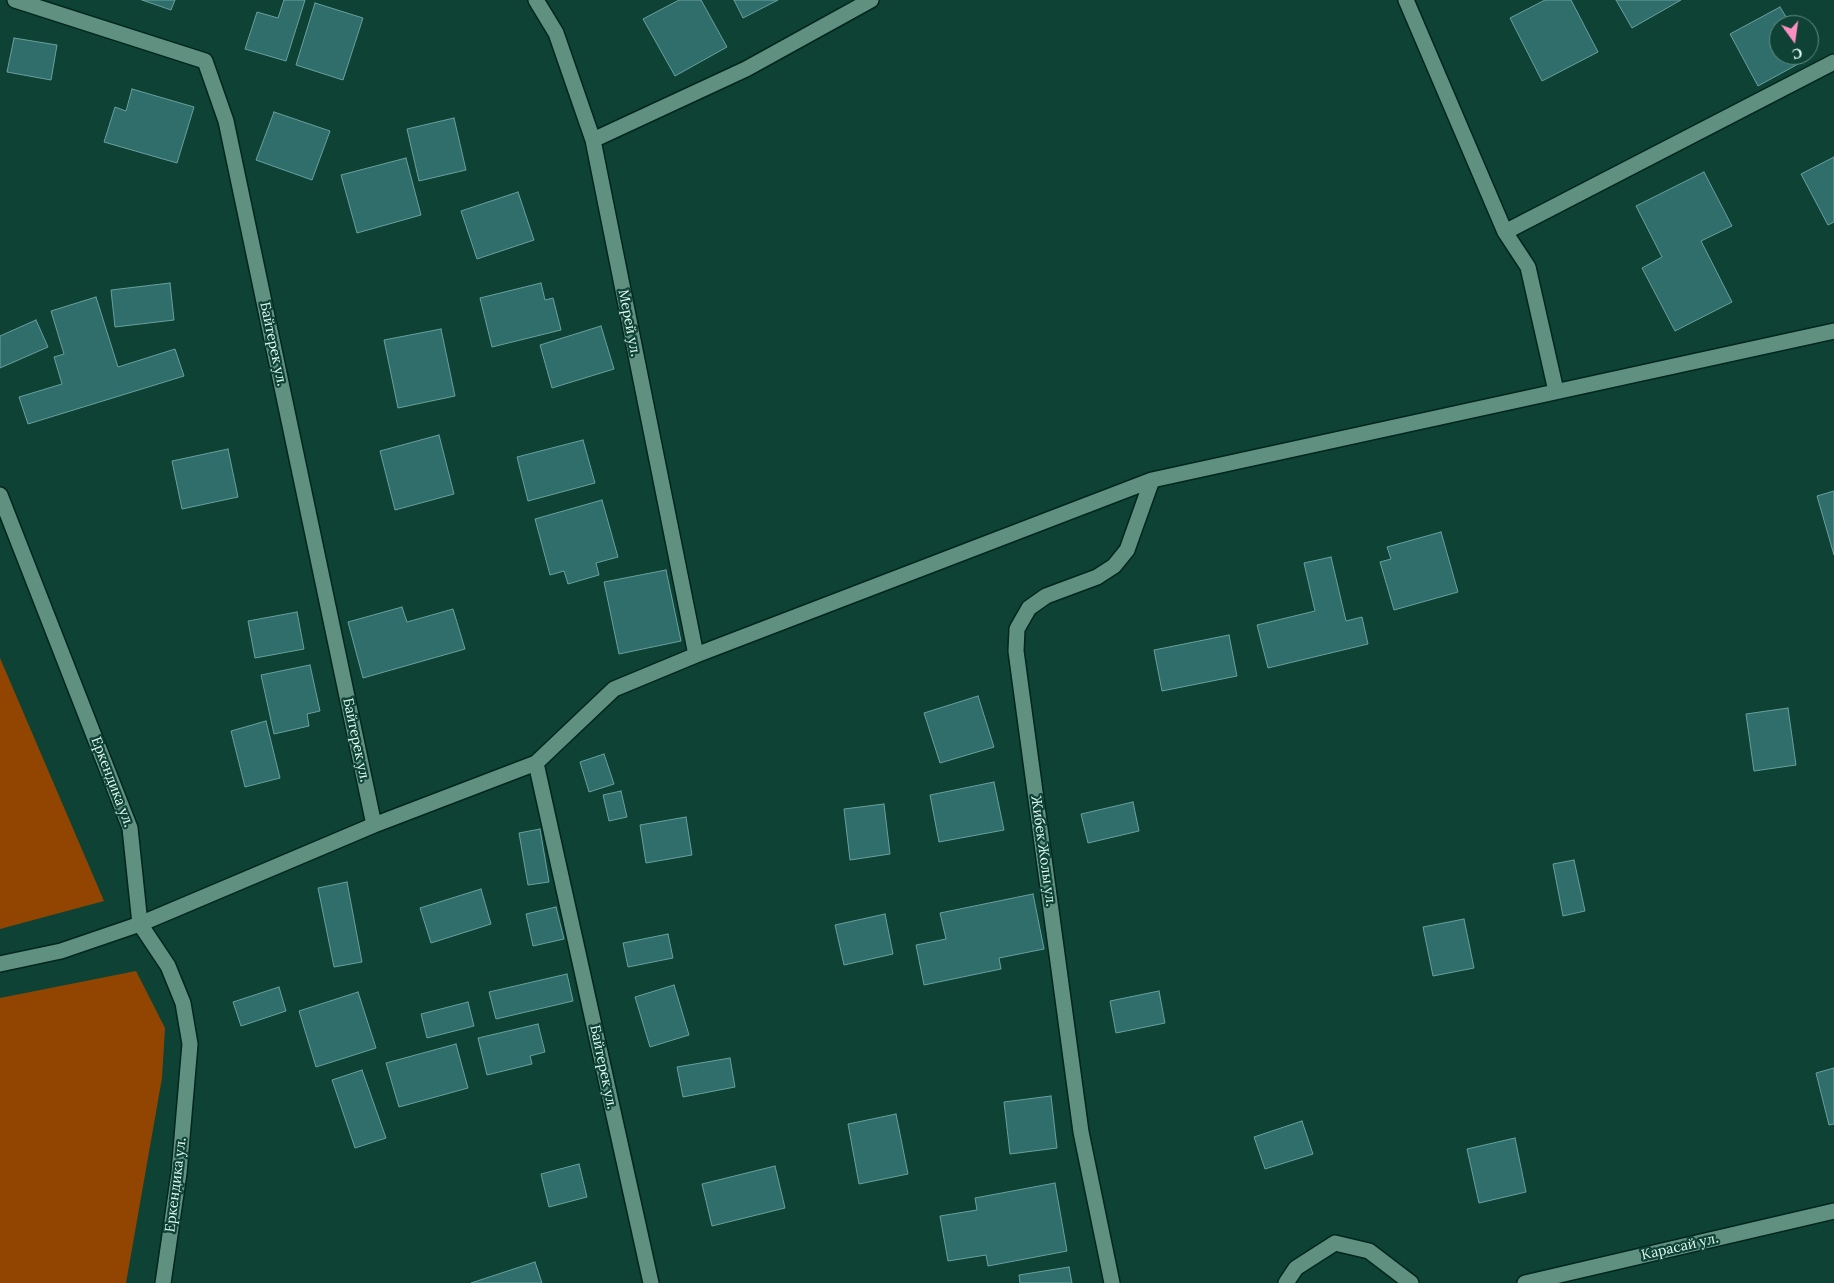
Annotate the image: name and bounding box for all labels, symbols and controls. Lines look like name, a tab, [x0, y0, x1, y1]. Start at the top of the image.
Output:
north arrow	[1769, 15, 1819, 65]
text: С	[1791, 44, 1804, 63]
street label: Мерей ул.	[614, 288, 644, 358]
street label: Байтерек ул.	[256, 300, 290, 388]
street label: Байтерек ул.	[339, 696, 373, 784]
street label: Еркендика ул.	[87, 734, 137, 830]
street label: Жибек Жолы ул.	[1027, 795, 1059, 907]
street label: Байтерек ул.	[586, 1023, 620, 1111]
street label: Еркендика ул.	[162, 1137, 190, 1233]
street label: Карасай ул.	[1640, 1230, 1720, 1264]

